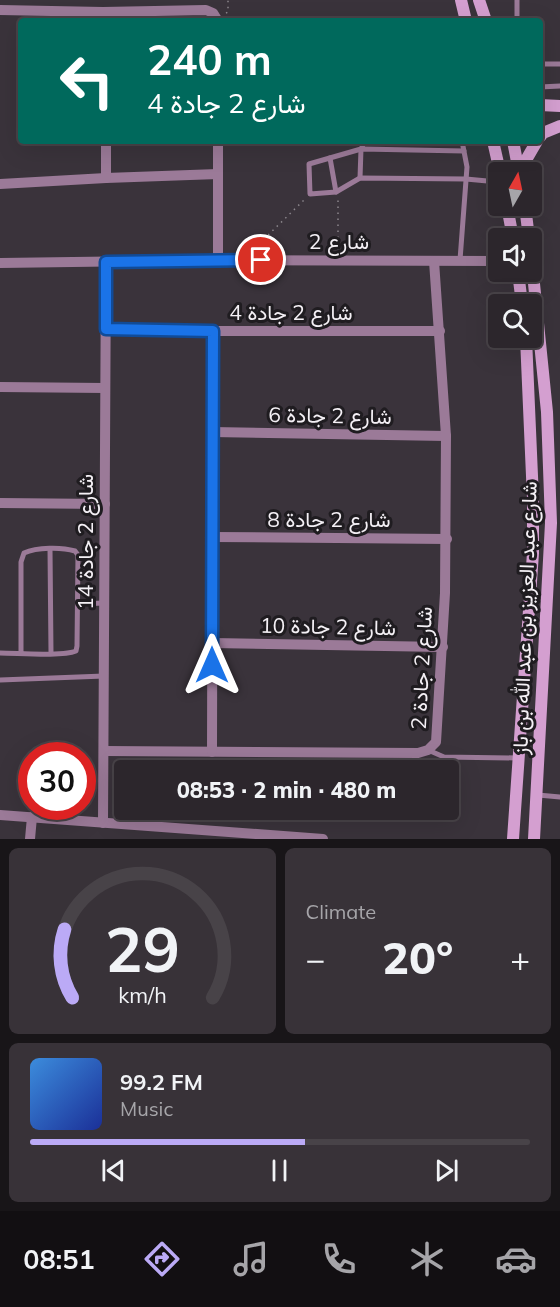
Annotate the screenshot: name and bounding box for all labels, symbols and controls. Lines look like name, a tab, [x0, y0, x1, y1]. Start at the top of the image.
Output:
text: 240 m	[147, 33, 272, 86]
icon: left	[48, 42, 126, 120]
text: شارع 2 جادة 4	[147, 86, 306, 120]
north arrow	[488, 162, 542, 216]
map controls	[488, 162, 542, 348]
street label: شارع 2	[309, 228, 369, 256]
button: sound	[488, 228, 542, 282]
pin	[235, 234, 286, 285]
icon: arrive	[244, 243, 277, 276]
button: search	[488, 294, 542, 348]
street label: شارع 2 جادة 4	[229, 299, 353, 327]
street label: شارع 2 جادة 6	[268, 401, 392, 431]
street label: شارع 2 جادة 14	[72, 474, 100, 610]
street label: شارع عبد العزيز بن عبد الله بن باز	[506, 481, 544, 756]
street label: شارع 2 جادة 8	[267, 506, 391, 534]
street label: شارع 2 جادة 2	[405, 606, 439, 730]
street label: شارع 2 جادة 10	[260, 612, 396, 642]
position arrow	[180, 633, 244, 697]
speed limit sign: 30	[18, 742, 96, 820]
text: 08:53 · 2 min · 480 m	[177, 776, 396, 804]
text: Climate	[306, 899, 376, 924]
text: 29	[105, 909, 180, 988]
text: 20°	[382, 929, 453, 985]
text: −	[306, 938, 325, 979]
text: +	[510, 938, 530, 979]
text: km/h	[118, 981, 166, 1008]
text: 99.2 FM	[120, 1068, 203, 1096]
text: Music	[120, 1096, 173, 1121]
icon: previous	[97, 1154, 130, 1187]
icon: pause	[263, 1154, 296, 1187]
icon: next	[430, 1154, 463, 1187]
icon: directions	[141, 1238, 183, 1280]
icon: music	[230, 1238, 272, 1280]
icon: phone	[318, 1238, 360, 1280]
icon: climate	[406, 1238, 448, 1280]
icon: car	[495, 1238, 537, 1280]
text: 08:51	[23, 1242, 95, 1276]

